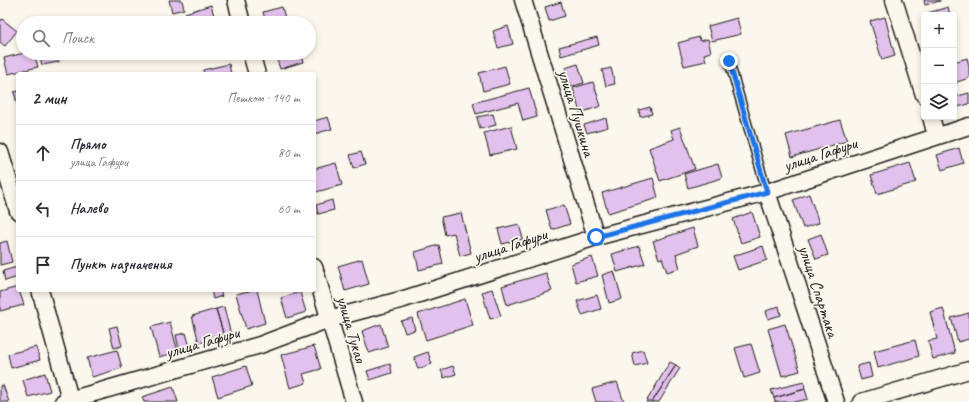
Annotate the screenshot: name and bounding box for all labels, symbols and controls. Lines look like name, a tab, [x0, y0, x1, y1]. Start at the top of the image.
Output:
map controls	[921, 12, 957, 120]
button: +	[921, 12, 957, 48]
search box	[16, 16, 316, 60]
icon: search	[30, 27, 52, 49]
text: Поиск	[62, 29, 94, 48]
button: −	[921, 48, 957, 84]
route end	[720, 52, 738, 70]
street label: улица Пушкина	[553, 66, 600, 161]
button: layers	[921, 84, 957, 120]
text: 2 мин	[32, 88, 67, 109]
text: Пешком · 140 m	[227, 90, 300, 106]
street label: улица Гафури	[780, 132, 861, 176]
text: Прямо	[70, 135, 106, 154]
icon: ahead	[32, 142, 54, 164]
text: 80 m	[278, 145, 300, 161]
text: улица Гафури	[70, 154, 128, 170]
icon: left	[32, 198, 54, 220]
text: Налево	[70, 199, 108, 218]
text: 60 m	[278, 201, 300, 217]
street label: улица Гафури	[470, 223, 551, 267]
route start	[587, 228, 605, 246]
street label: улица Спартака	[793, 242, 844, 342]
icon: arrive	[32, 254, 54, 276]
text: Пункт назначения	[70, 255, 172, 274]
street label: улица Тукая	[332, 293, 371, 366]
street label: улица Гафури	[162, 321, 243, 363]

